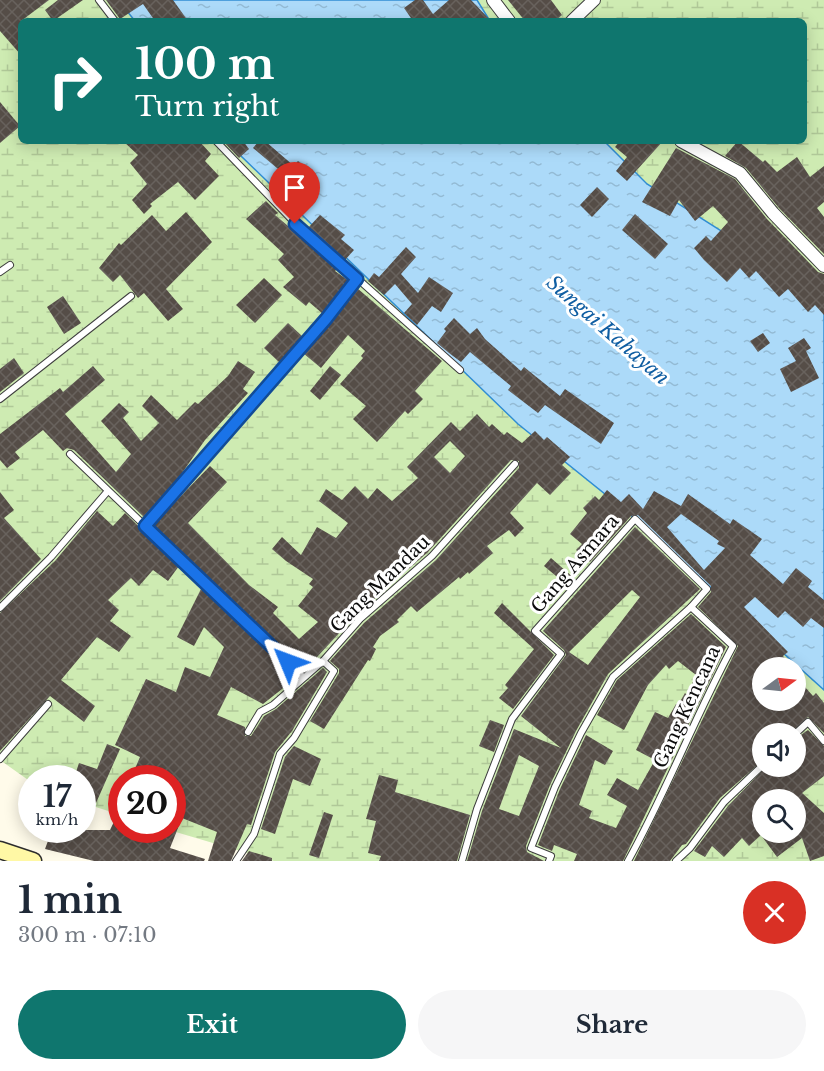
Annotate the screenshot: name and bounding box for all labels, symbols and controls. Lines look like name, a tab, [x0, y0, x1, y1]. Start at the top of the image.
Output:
text: 100 m	[135, 38, 274, 90]
icon: right	[36, 42, 114, 120]
text: Turn right	[135, 90, 279, 123]
pin	[269, 162, 320, 224]
icon: arrive	[278, 171, 311, 204]
water label: Sungai Kahayan	[542, 270, 674, 390]
street label: Gang Asmara	[526, 510, 624, 618]
street label: Gang Mandau	[326, 531, 434, 637]
position arrow	[256, 630, 320, 694]
street label: Gang Kencana	[649, 642, 725, 772]
north arrow	[752, 657, 806, 711]
map controls	[752, 657, 806, 843]
button: sound	[752, 723, 806, 777]
speed limit sign: 20	[108, 765, 186, 843]
text: 17	[43, 778, 71, 815]
button: search	[752, 789, 806, 843]
text: km/h	[36, 810, 78, 829]
text: 1 min	[18, 878, 122, 923]
button: close	[743, 881, 806, 944]
text: 300 m · 07:10	[18, 923, 156, 947]
button: Exit	[18, 990, 406, 1059]
button: Share	[418, 990, 806, 1059]

